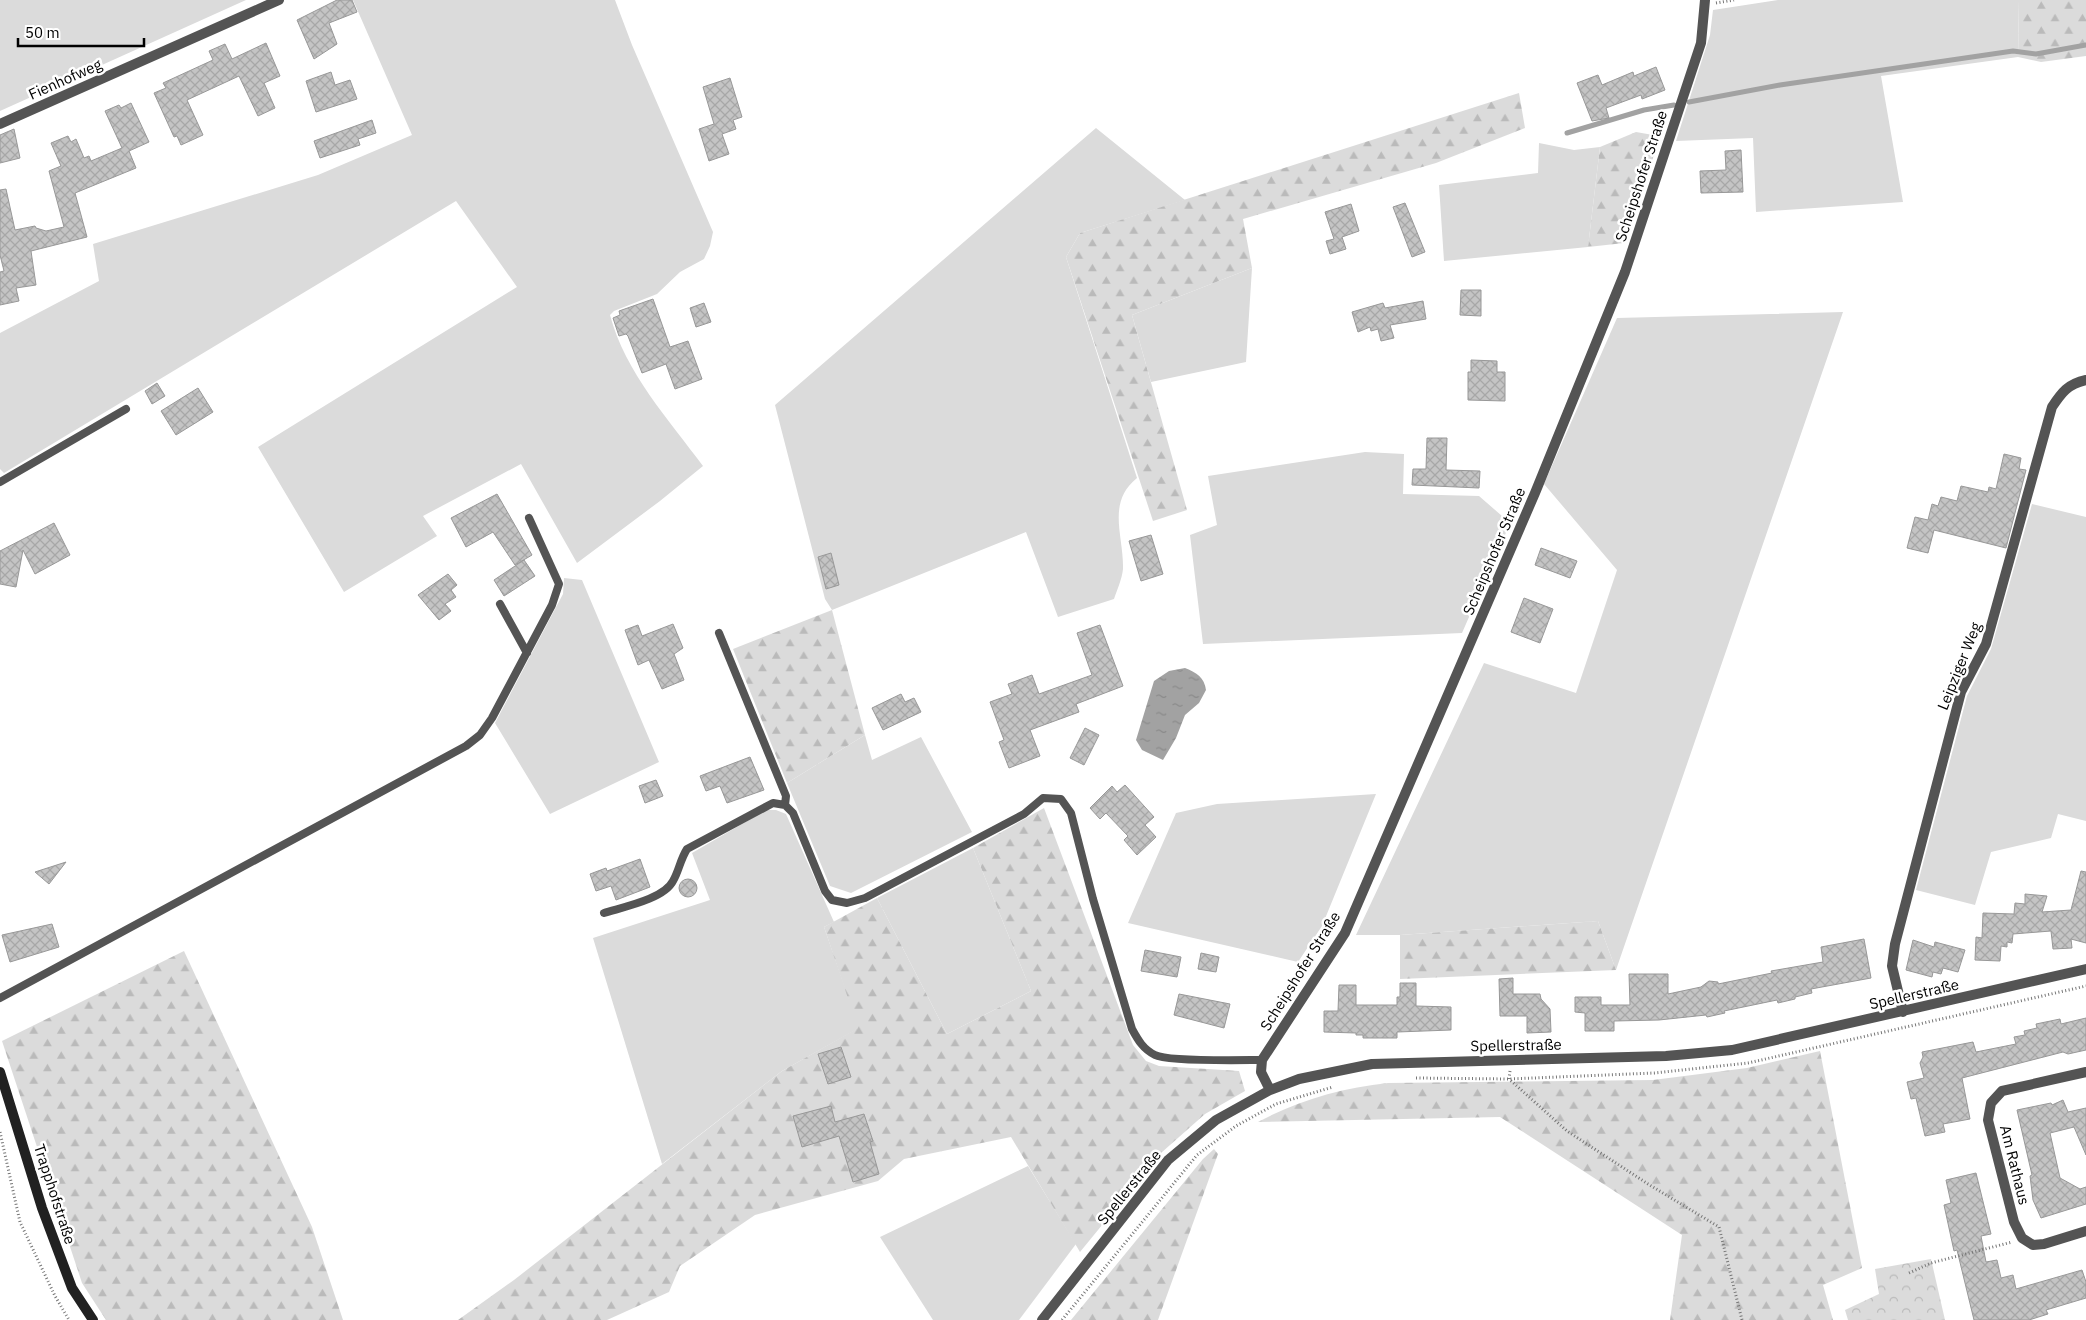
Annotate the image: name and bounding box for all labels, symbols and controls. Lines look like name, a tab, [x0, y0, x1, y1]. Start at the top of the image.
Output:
scale bar	[18, 15, 144, 47]
text: 50 m	[25, 23, 60, 42]
street label: Fienhofweg	[25, 54, 105, 104]
street label: Scheipshofer Straße	[1611, 108, 1671, 244]
street label: Scheipshofer Straße	[1458, 484, 1530, 618]
street label: Leipziger Weg	[1933, 619, 1985, 713]
street label: Scheipshofer Straße	[1256, 908, 1344, 1034]
street label: Spellerstraße	[1867, 974, 1961, 1014]
street label: Spellerstraße	[1470, 1035, 1562, 1055]
street label: Am Rathaus	[1996, 1123, 2034, 1207]
street label: Trapphofstraße	[30, 1142, 80, 1246]
street label: Spellerstraße	[1093, 1146, 1165, 1228]

